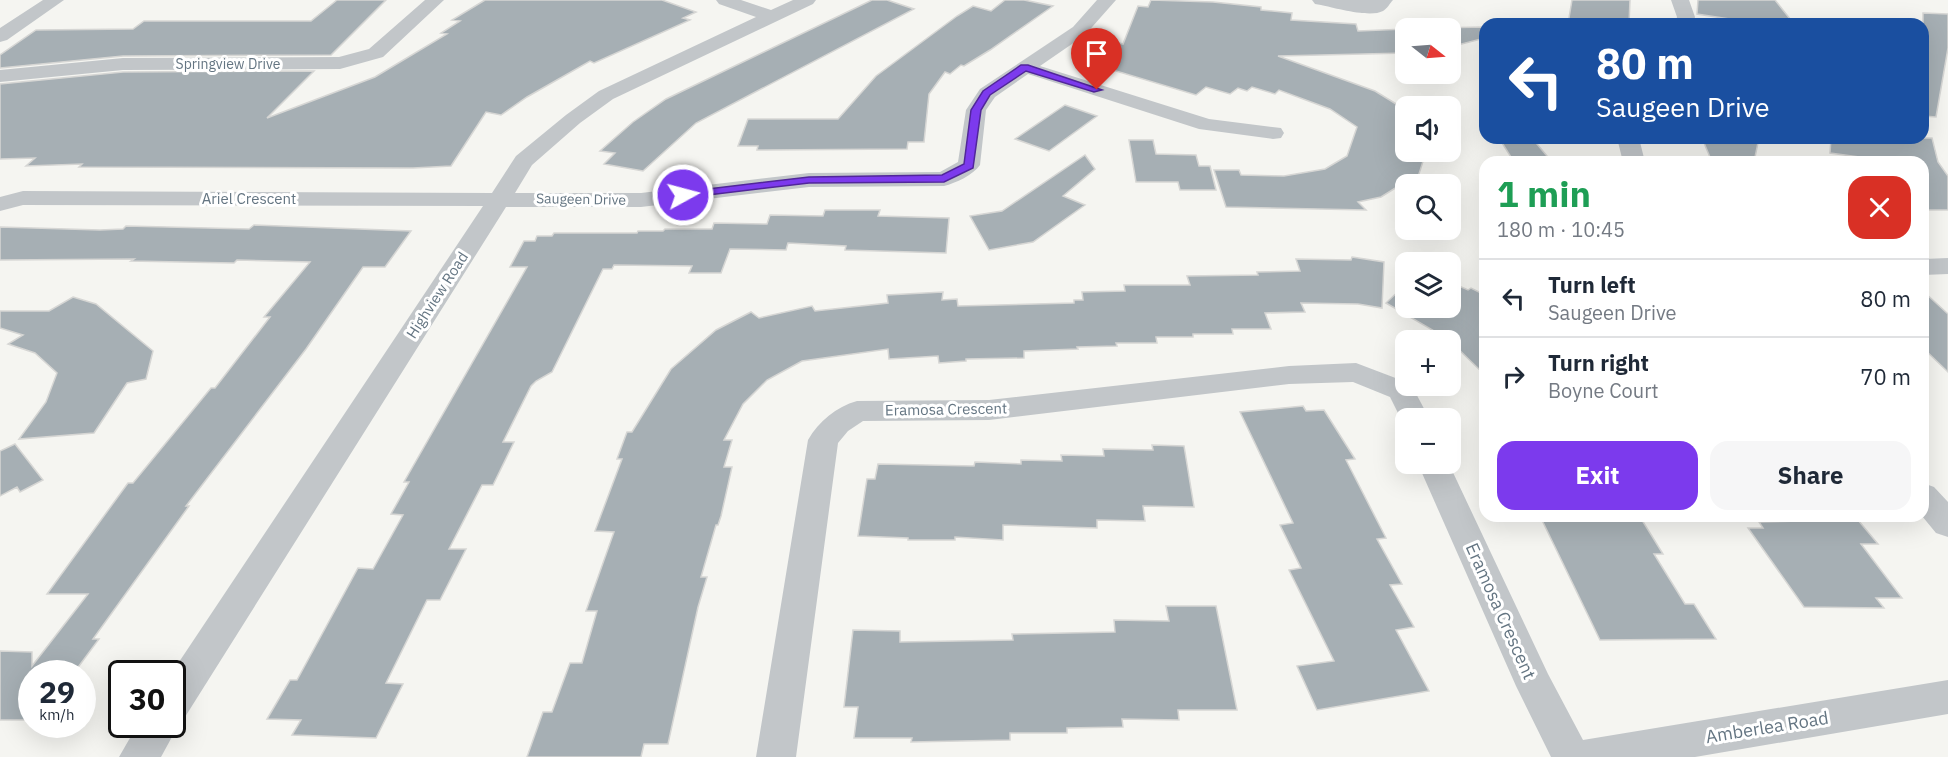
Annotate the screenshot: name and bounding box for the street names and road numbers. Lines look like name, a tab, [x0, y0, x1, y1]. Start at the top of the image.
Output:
street label: Springview Drive	[176, 55, 281, 73]
street label: Ariel Crescent	[202, 189, 296, 208]
street label: Saugeen Drive	[536, 189, 626, 209]
street label: Highview Road	[402, 248, 472, 342]
street label: Eramosa Crescent	[885, 398, 1007, 420]
street label: Eramosa Crescent	[1461, 539, 1541, 683]
street label: Amberlea Road	[1704, 706, 1830, 748]

